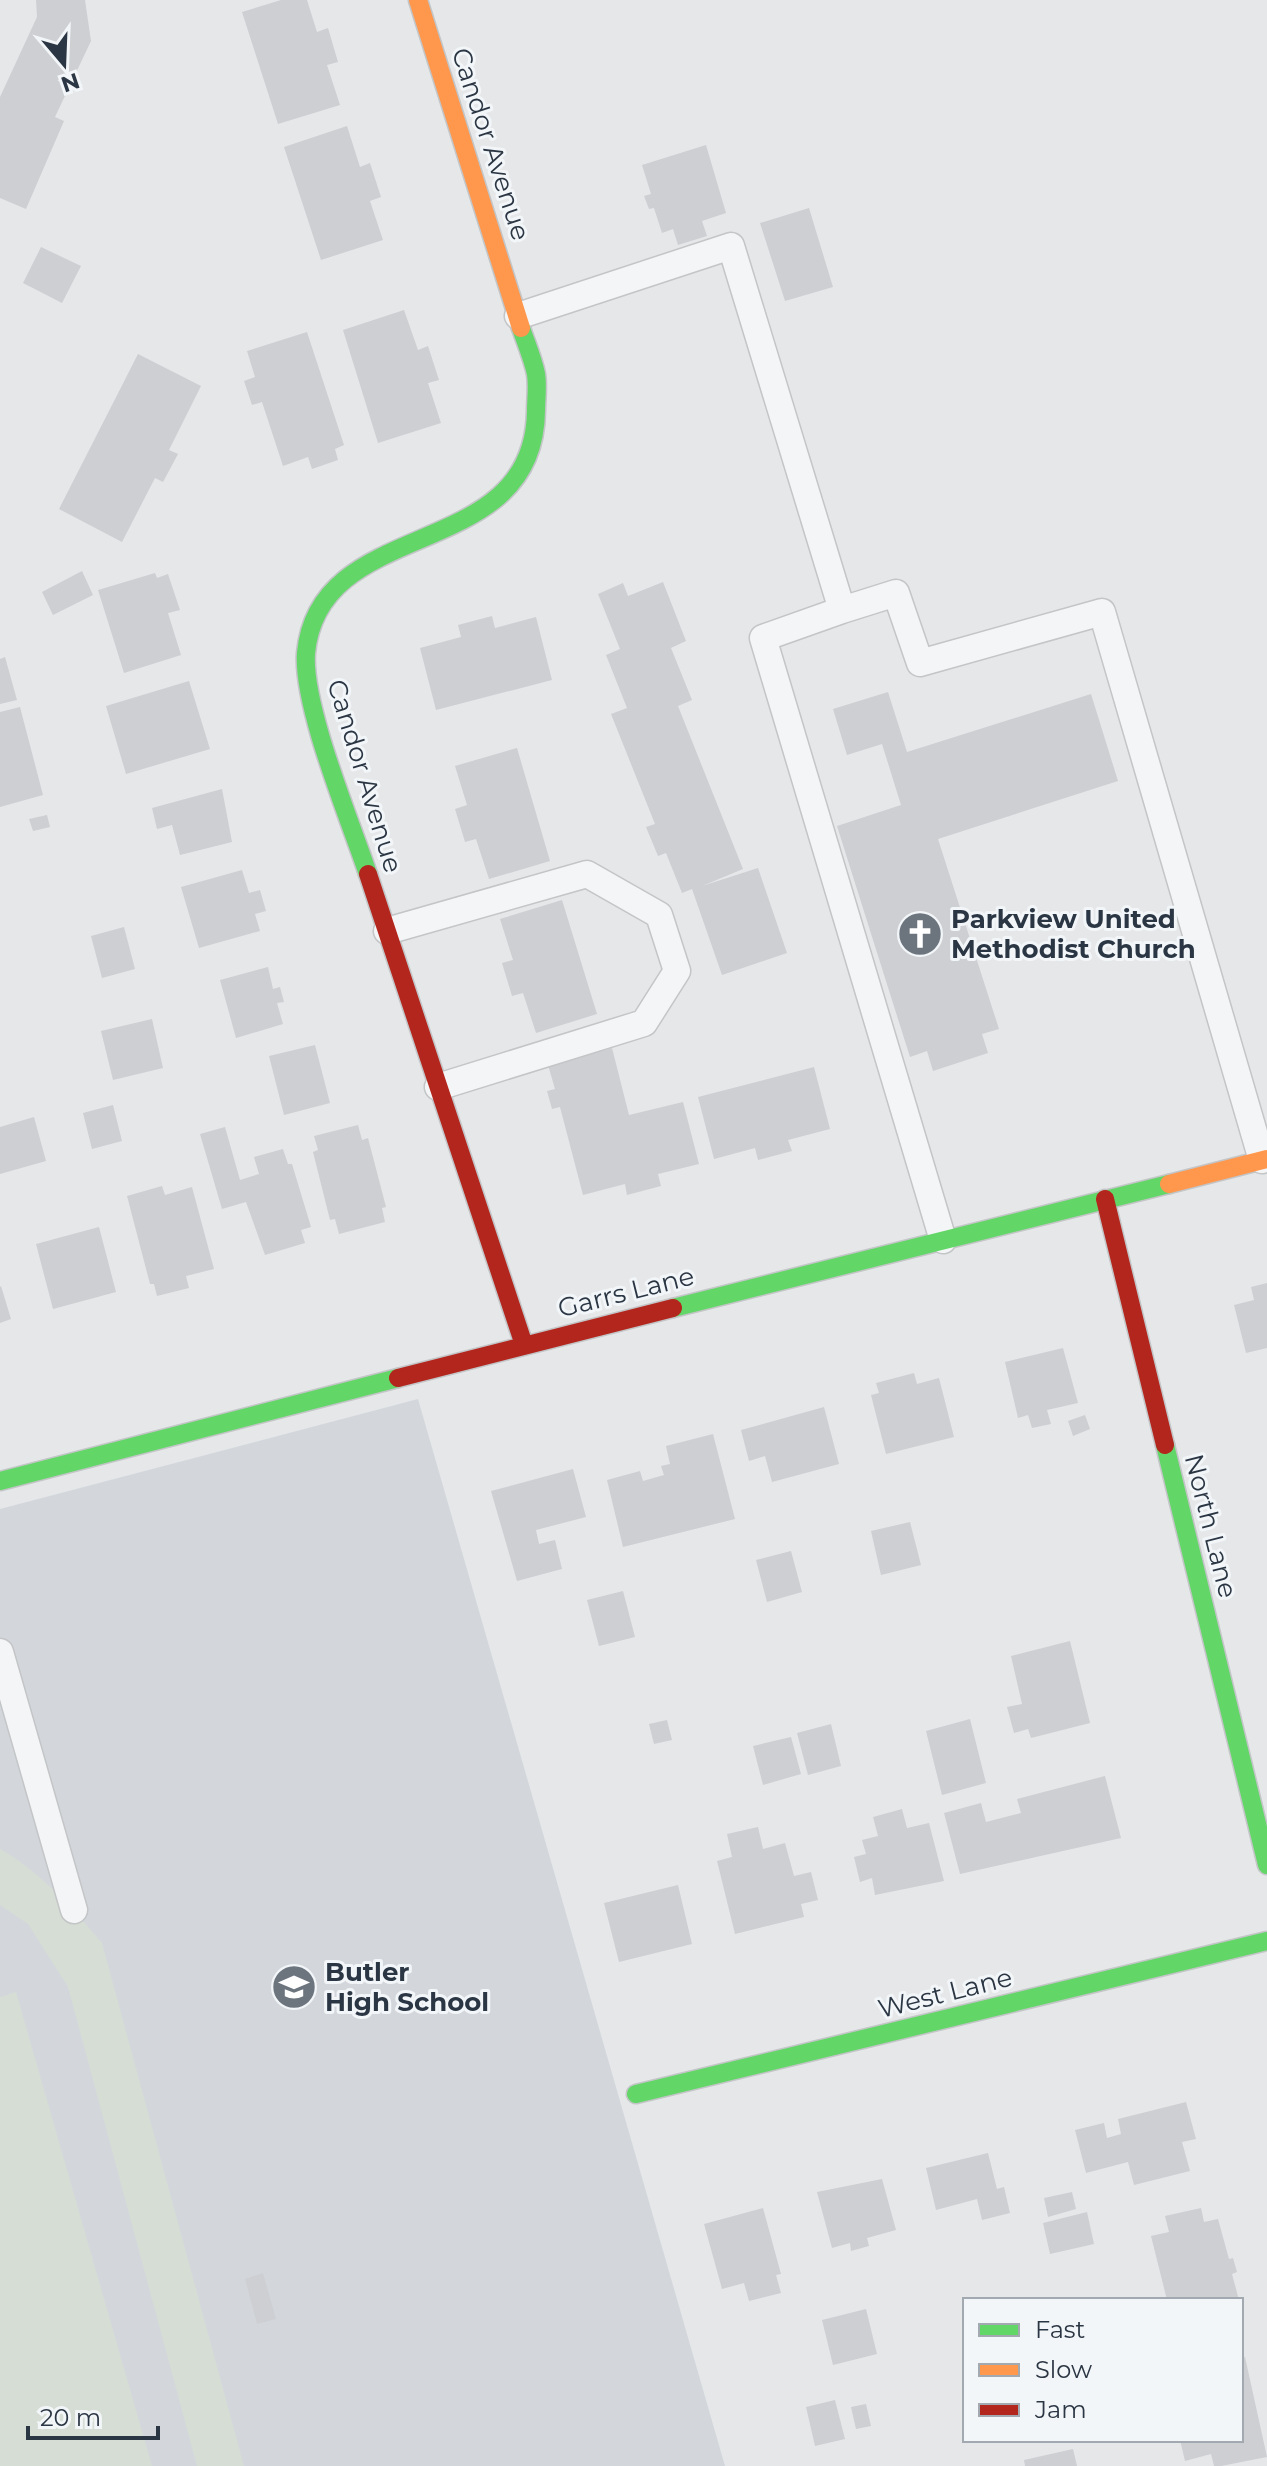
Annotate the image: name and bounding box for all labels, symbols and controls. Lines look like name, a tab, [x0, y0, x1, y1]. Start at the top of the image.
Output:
north arrow	[24, 24, 104, 104]
street label: Candor Avenue	[445, 44, 537, 244]
text: N	[58, 67, 83, 98]
street label: Candor Avenue	[320, 675, 410, 877]
place label: Parkview United Methodist Church	[951, 903, 1196, 965]
church icon: Parkview United Methodist Church	[896, 910, 944, 958]
street label: Garrs Lane	[554, 1260, 698, 1324]
street label: North Lane	[1178, 1451, 1244, 1601]
place label: Butler High School	[325, 1956, 489, 2018]
street label: West Lane	[875, 1961, 1015, 2025]
school or university icon: Butler High School	[270, 1963, 318, 2011]
legend	[963, 2298, 1243, 2442]
text: Fast	[1035, 2315, 1086, 2344]
text: Slow	[1035, 2355, 1092, 2384]
scale bar	[28, 2390, 158, 2440]
text: Jam	[1034, 2395, 1087, 2424]
text: 20 m	[40, 2403, 101, 2432]

